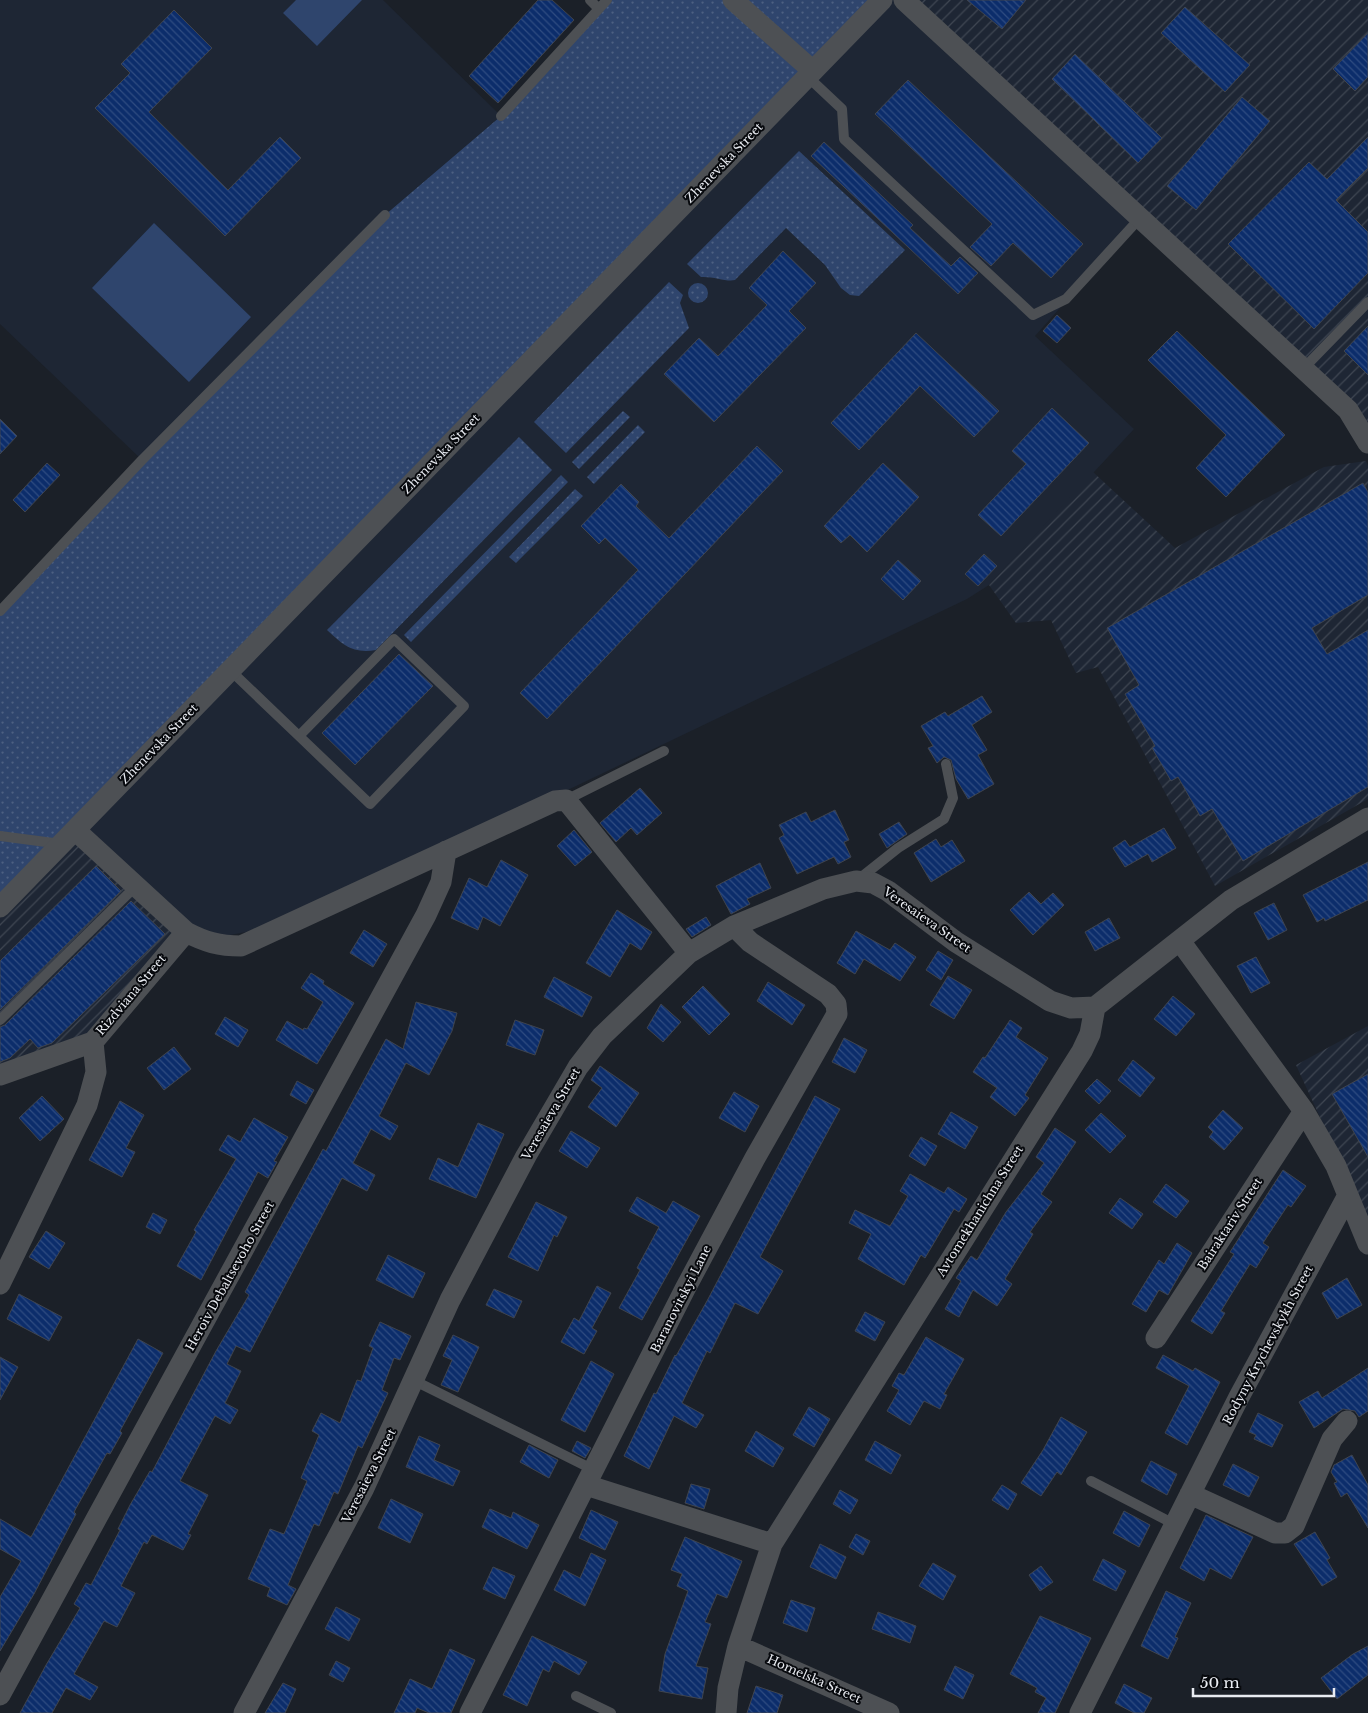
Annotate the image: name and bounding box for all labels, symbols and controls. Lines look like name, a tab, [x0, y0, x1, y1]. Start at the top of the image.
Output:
street label: Zhenevska Street	[682, 119, 766, 206]
street label: Zhenevska Street	[399, 410, 483, 497]
street label: Zhenevska Street	[117, 700, 201, 787]
street label: Veresaieva Street	[880, 883, 975, 956]
street label: Rizdviana Street	[93, 951, 169, 1038]
street label: Veresaieva Street	[518, 1065, 583, 1163]
street label: Avtomekhanichna Street	[932, 1142, 1026, 1280]
street label: Bairaktariv Street	[1194, 1174, 1265, 1273]
street label: Heroiv Debaltsevoho Street	[182, 1198, 277, 1353]
street label: Baranovitskyi Lane	[647, 1242, 714, 1355]
street label: Rodyny Krychevskykh Street	[1219, 1262, 1316, 1427]
street label: Veresaieva Street	[338, 1426, 399, 1526]
street label: Homelska Street	[765, 1651, 864, 1706]
scale bar	[1193, 1666, 1334, 1698]
text: 50 m	[1200, 1673, 1240, 1692]

